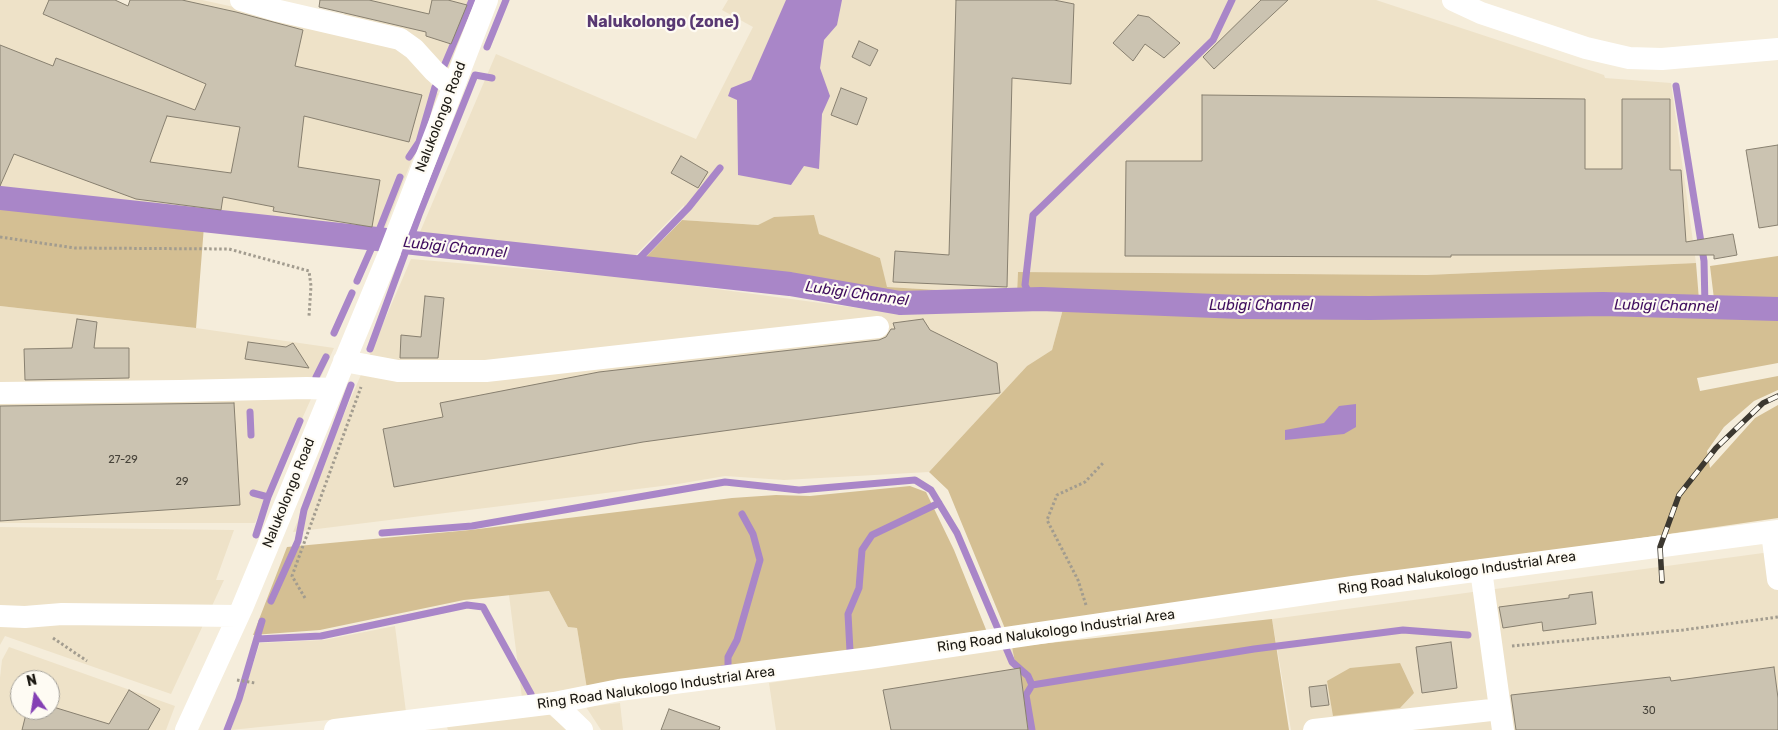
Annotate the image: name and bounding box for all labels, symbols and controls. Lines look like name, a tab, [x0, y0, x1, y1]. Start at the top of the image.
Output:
district label: Nalukolongo (zone)	[587, 12, 739, 32]
street label: Nalukolongo Road	[412, 59, 470, 175]
water label: Lubigi Channel	[402, 234, 508, 262]
water label: Lubigi Channel	[804, 278, 910, 310]
water label: Lubigi Channel	[1614, 296, 1718, 316]
water label: Lubigi Channel	[1209, 297, 1313, 315]
street label: Nalukolongo Road	[259, 436, 319, 550]
house number: 27-29	[108, 453, 138, 467]
house number: 29	[176, 475, 188, 489]
street label: Ring Road Nalukologo Industrial Area	[1337, 548, 1577, 598]
street label: Ring Road Nalukologo Industrial Area	[936, 606, 1176, 656]
street label: Ring Road Nalukologo Industrial Area	[536, 663, 776, 713]
north arrow	[10, 670, 60, 720]
text: N	[25, 671, 39, 690]
house number: 30	[1642, 704, 1656, 718]

